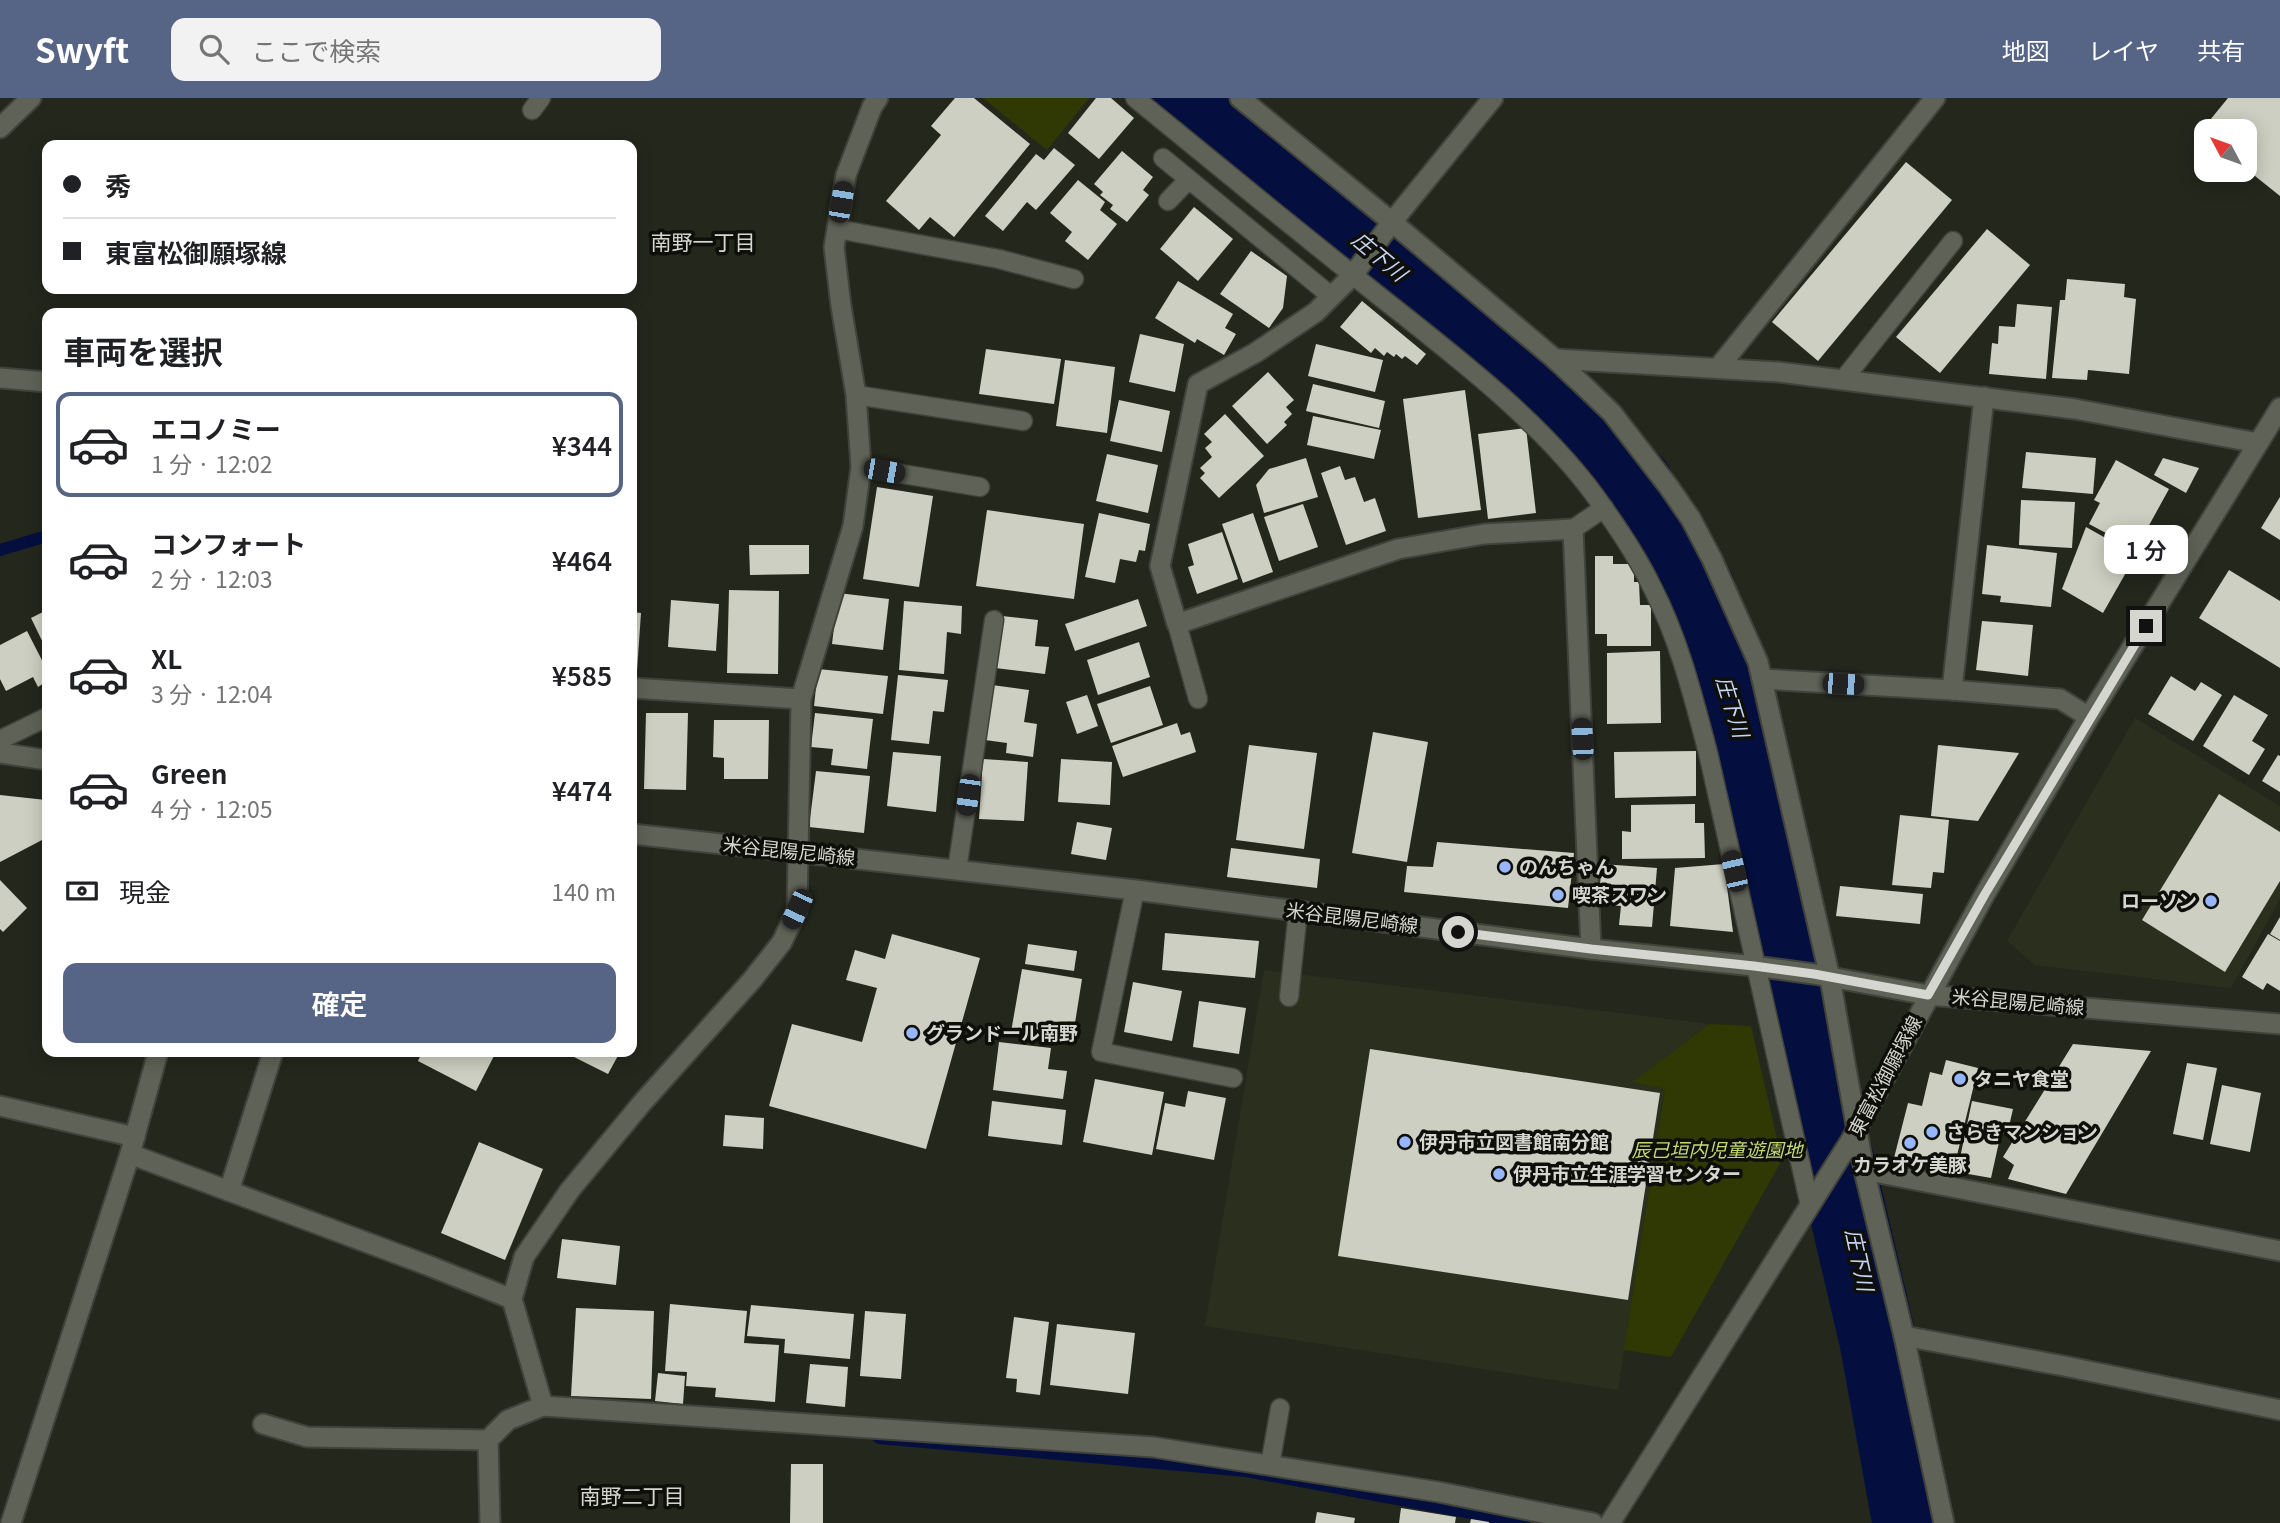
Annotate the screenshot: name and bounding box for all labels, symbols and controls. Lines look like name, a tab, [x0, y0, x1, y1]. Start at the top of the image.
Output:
search box	[171, 18, 661, 81]
text: Swyft	[35, 25, 129, 73]
icon: search	[195, 30, 233, 68]
text: ここで検索	[251, 31, 381, 68]
text: 地図	[2002, 32, 2050, 67]
text: レイヤ	[2088, 32, 2159, 67]
text: 共有	[2197, 32, 2245, 67]
north arrow	[2194, 119, 2258, 182]
map controls	[2194, 119, 2257, 182]
text: 秀	[105, 166, 131, 203]
car	[828, 179, 855, 225]
water label: 庄下川	[1347, 224, 1416, 288]
district label: 南野一丁目	[651, 226, 756, 256]
text: 東富松御願塚線	[105, 233, 287, 270]
text: 車両を選択	[63, 327, 223, 373]
text: エコノミー	[151, 409, 281, 446]
icon: car	[67, 413, 130, 476]
text: ¥344	[552, 426, 612, 463]
text: 1 分 · 12:02	[151, 446, 273, 480]
car	[862, 457, 907, 485]
text: コンフォート	[151, 524, 306, 561]
callout: 1 分	[2104, 524, 2188, 574]
icon: car	[67, 528, 130, 591]
text: 1 分	[2125, 532, 2167, 566]
text: ¥464	[552, 541, 612, 578]
text: 2 分 · 12:03	[151, 561, 273, 595]
route end	[2130, 610, 2162, 642]
text: XL	[151, 639, 182, 676]
icon: car	[67, 643, 130, 706]
text: ¥585	[552, 656, 612, 693]
water label: 庄下川	[1710, 672, 1758, 743]
car	[1822, 672, 1865, 696]
text: 3 分 · 12:04	[151, 676, 273, 710]
car	[1571, 717, 1594, 761]
text: Green	[151, 754, 227, 791]
icon: car	[67, 758, 130, 821]
text: ¥474	[552, 771, 612, 808]
car	[955, 773, 982, 817]
text: 4 分 · 12:05	[151, 791, 273, 825]
street label: 米谷昆陽尼崎線	[722, 829, 857, 870]
car	[1720, 848, 1749, 894]
place label: のんちゃん	[1519, 852, 1614, 879]
marker: のんちゃん	[1497, 859, 1513, 875]
icon: cash	[63, 872, 101, 910]
text: 現金	[119, 872, 171, 909]
text: 140 m	[551, 874, 616, 908]
place label: 喫茶スワン	[1572, 880, 1667, 907]
car	[779, 886, 816, 932]
place label: ローソン	[2121, 886, 2197, 913]
marker: 喫茶スワン	[1550, 887, 1566, 903]
marker: ローソン	[2203, 893, 2219, 909]
street label: 米谷昆陽尼崎線	[1285, 895, 1420, 938]
route start	[1442, 916, 1474, 948]
button: 確定	[63, 963, 616, 1043]
street label: 米谷昆陽尼崎線	[1951, 981, 2086, 1020]
street label: 東富松御願塚線	[1841, 1010, 1927, 1140]
place label: グランドール南野	[926, 1018, 1078, 1045]
marker: グランドール南野	[904, 1025, 920, 1041]
place label: タニヤ食堂	[1974, 1064, 2069, 1091]
marker: タニヤ食堂	[1952, 1071, 1968, 1087]
place label: さらきマンション	[1946, 1117, 2098, 1144]
marker: さらきマンション	[1924, 1124, 1940, 1140]
place label: 伊丹市立図書館南分館	[1419, 1127, 1609, 1154]
marker: 伊丹市立図書館南分館	[1397, 1134, 1413, 1150]
park label: 辰己垣内児童遊園地	[1631, 1135, 1804, 1162]
marker: カラオケ美豚	[1902, 1135, 1918, 1151]
place label: カラオケ美豚	[1853, 1150, 1967, 1177]
place label: 伊丹市立生涯学習センター	[1513, 1159, 1741, 1186]
marker: 伊丹市立生涯学習センター	[1491, 1166, 1507, 1182]
water label: 庄下川	[1840, 1226, 1883, 1295]
district label: 南野二丁目	[580, 1480, 685, 1510]

